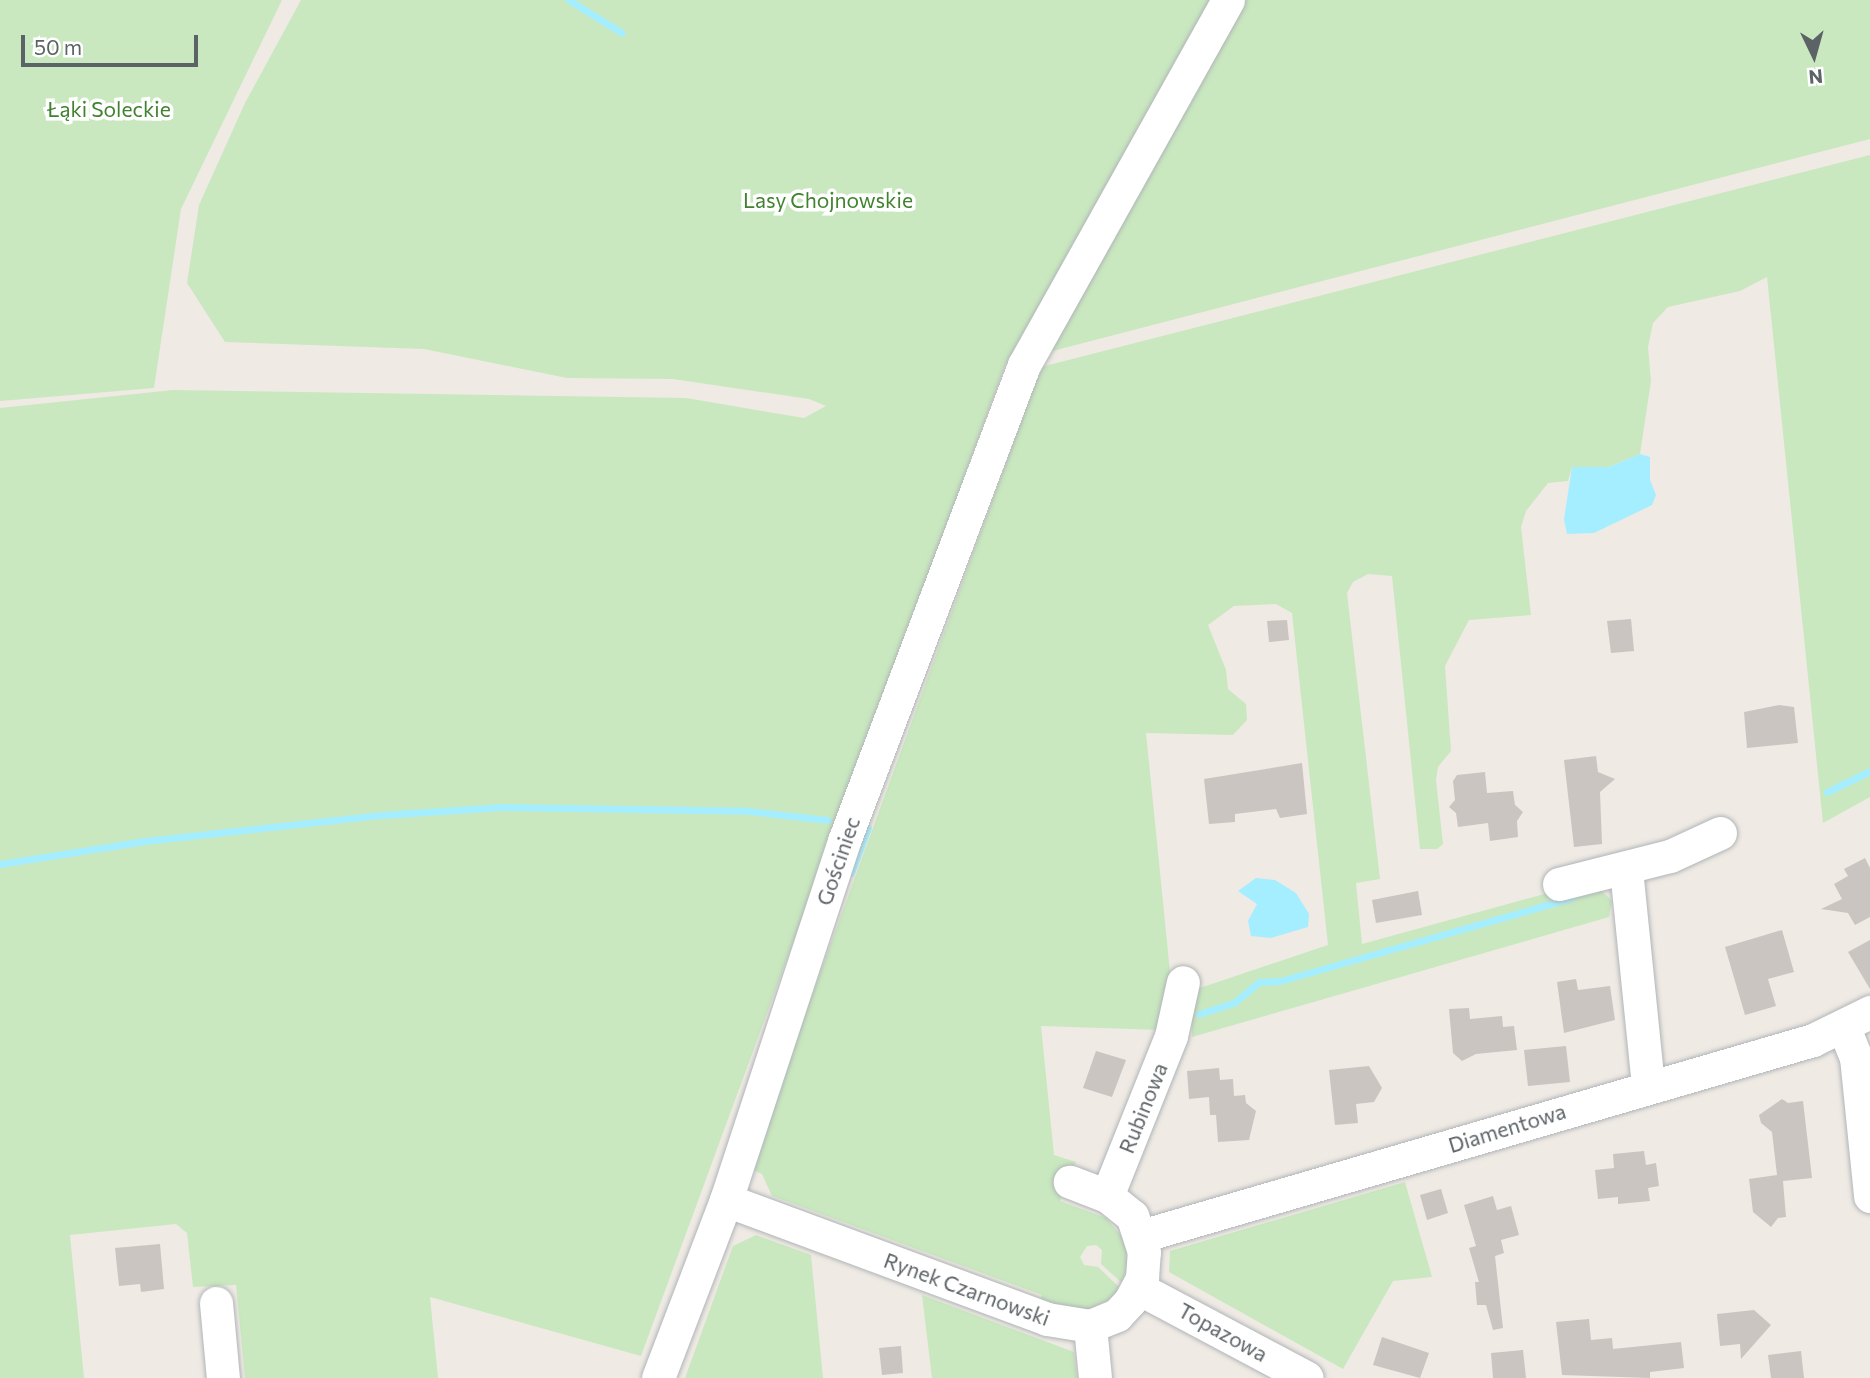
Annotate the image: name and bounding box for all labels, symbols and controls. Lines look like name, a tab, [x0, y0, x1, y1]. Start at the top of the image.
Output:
scale bar	[24, 21, 201, 65]
north arrow	[1779, 21, 1849, 91]
text: 50 m	[34, 34, 82, 59]
text: N	[1808, 65, 1824, 89]
park label: Łąki Soleckie	[47, 96, 171, 122]
park label: Lasy Chojnowskie	[743, 187, 913, 213]
street label: Gościniec	[811, 813, 865, 909]
street label: Rubinowa	[1113, 1059, 1173, 1157]
street label: Diamentowa	[1445, 1098, 1569, 1158]
street label: Rynek Czarnowski	[881, 1247, 1053, 1331]
street label: Topazowa	[1174, 1297, 1272, 1367]

